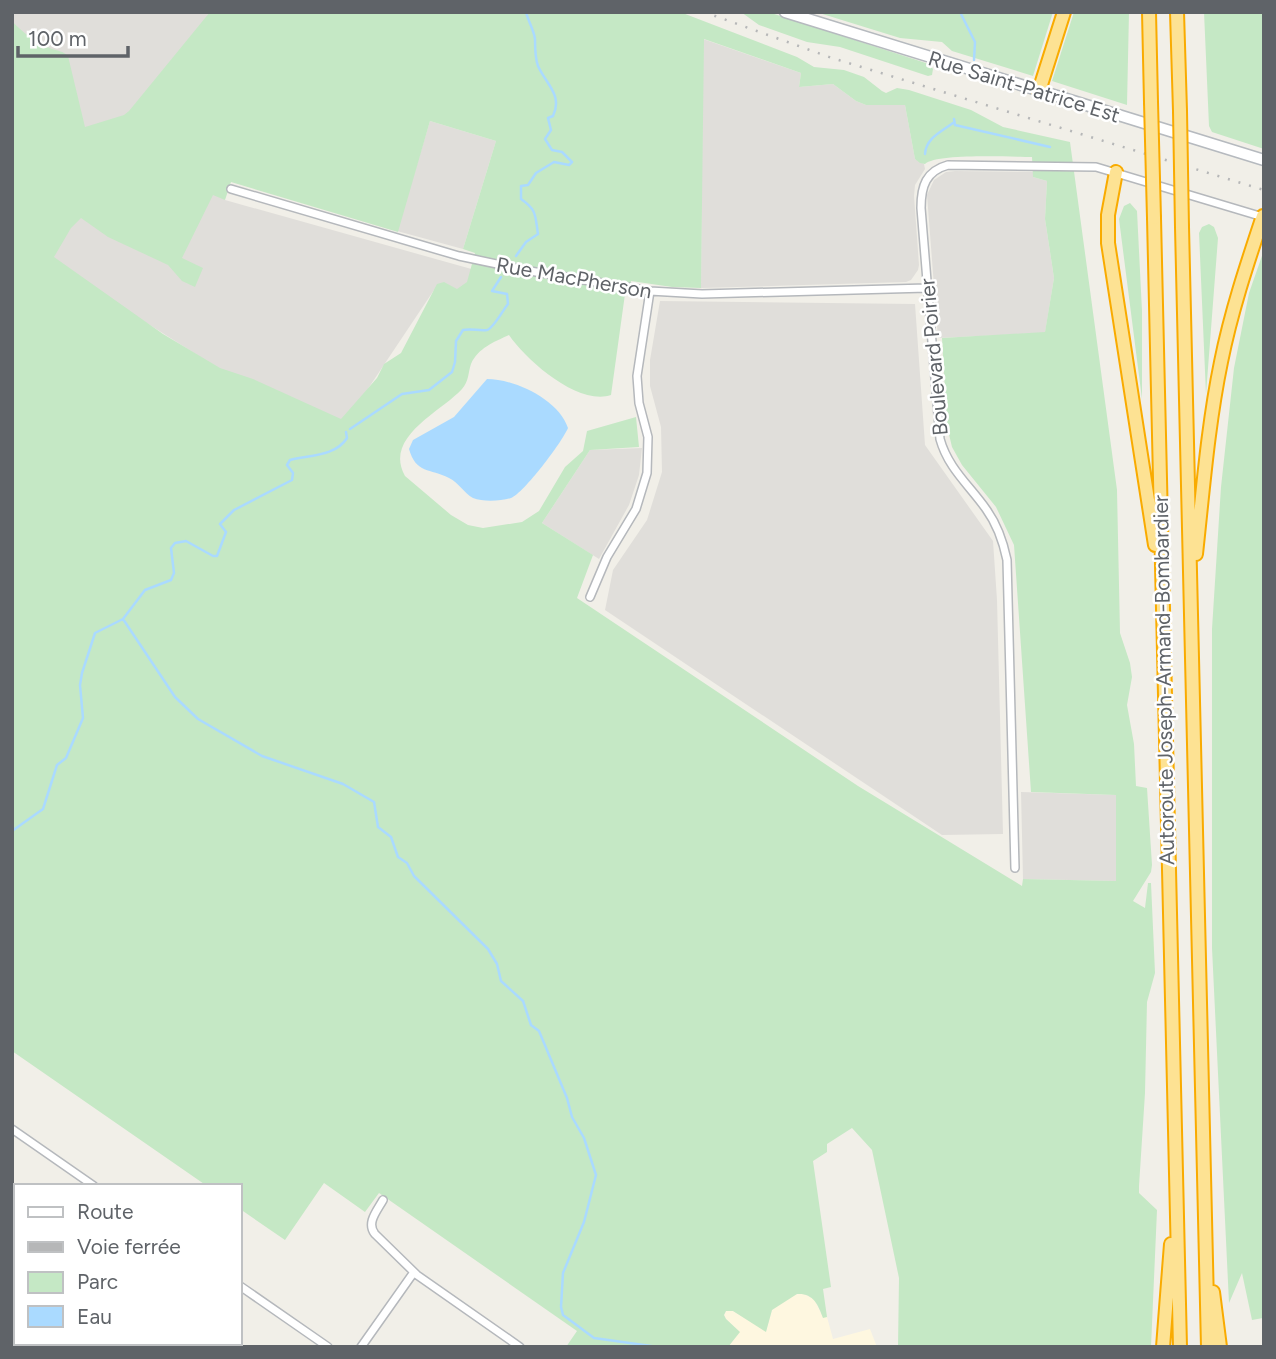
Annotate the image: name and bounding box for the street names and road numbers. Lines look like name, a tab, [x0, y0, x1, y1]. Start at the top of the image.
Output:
street label: Rue Saint-Patrice Est	[925, 45, 1123, 128]
street label: Rue MacPherson	[494, 252, 654, 303]
street label: Boulevard Poirier	[914, 277, 953, 437]
street label: Autoroute Joseph-Armand-Bombardier	[1148, 495, 1179, 865]

